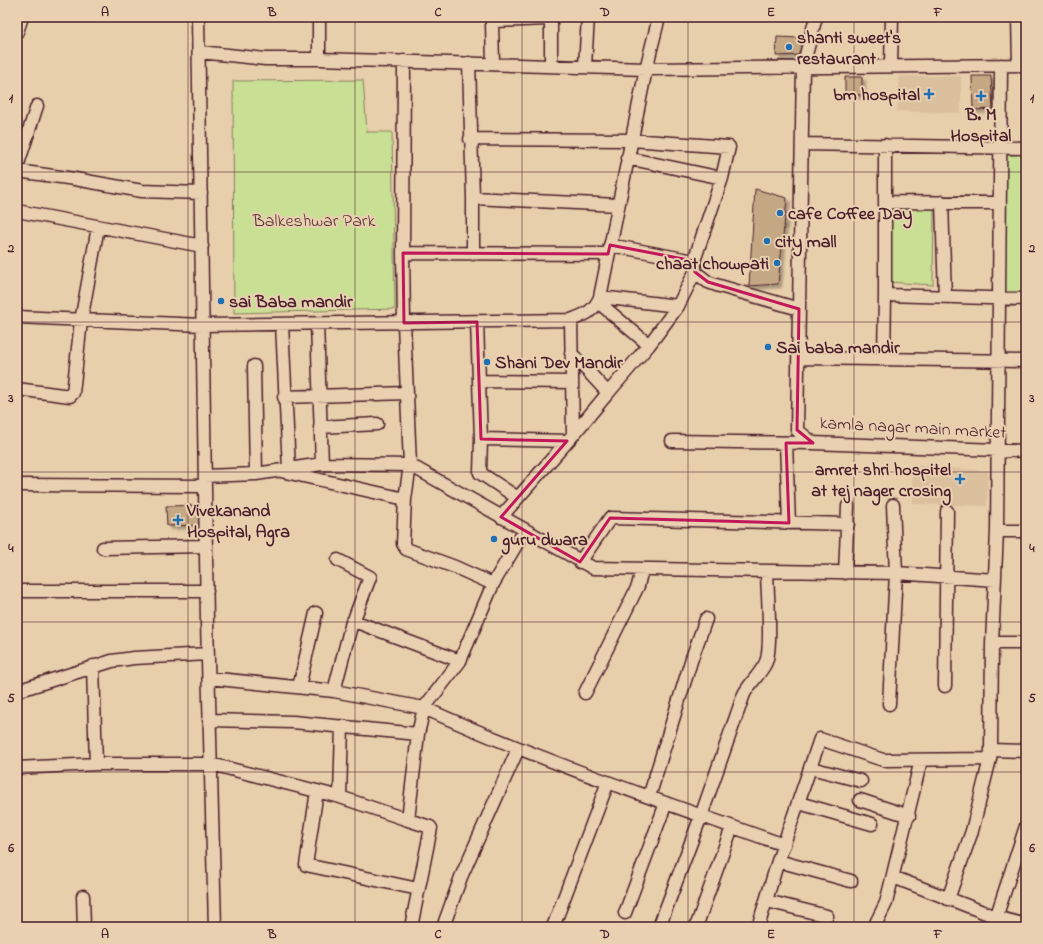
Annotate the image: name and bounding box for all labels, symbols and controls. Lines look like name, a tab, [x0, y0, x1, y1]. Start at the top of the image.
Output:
text: A	[101, 3, 109, 22]
text: B	[267, 3, 277, 22]
text: C	[434, 3, 442, 22]
text: D	[599, 3, 610, 22]
text: E	[767, 3, 775, 22]
text: F	[933, 3, 943, 22]
place label: shanti sweet's restaurant	[797, 26, 901, 73]
marker: shanti sweet's restaurant	[784, 42, 794, 52]
place label: bm hospital	[833, 83, 920, 109]
marker: bm hospital	[923, 88, 935, 100]
text: 1	[9, 89, 14, 108]
text: 1	[1030, 89, 1035, 108]
marker: B. M Hospital	[975, 90, 987, 102]
place label: B. M Hospital	[951, 103, 1011, 150]
place label: cafe Coffee Day	[788, 202, 912, 229]
marker: cafe Coffee Day	[775, 208, 785, 218]
park label: Balkeshwar Park	[252, 209, 375, 235]
place label: city mall	[775, 230, 837, 257]
marker: city mall	[762, 236, 772, 246]
text: 2	[7, 239, 15, 258]
text: 2	[1028, 239, 1036, 258]
place label: chaat chowpati	[656, 252, 769, 278]
marker: chaat chowpati	[772, 258, 782, 268]
place label: sai Baba mandir	[229, 290, 353, 316]
marker: sai Baba mandir	[216, 296, 226, 306]
place label: Sai baba mandir	[776, 336, 900, 362]
marker: Sai baba mandir	[763, 342, 773, 352]
place label: Shani Dev Mandir	[495, 351, 623, 377]
marker: Shani Dev Mandir	[482, 357, 492, 367]
text: 3	[7, 389, 14, 408]
text: 3	[1028, 389, 1035, 408]
street label: kamla nagar main market	[819, 411, 1007, 448]
place label: amret shri hospitel at tej nager crosing	[811, 458, 951, 506]
marker: amret shri hospitel at tej nager crosing	[954, 473, 966, 485]
place label: Vivekanand Hospital, Agra	[186, 499, 290, 547]
marker: Vivekanand Hospital, Agra	[172, 514, 184, 526]
place label: guru dwara	[501, 528, 588, 555]
marker: guru dwara	[489, 534, 499, 544]
text: 4	[7, 539, 14, 558]
text: 4	[1028, 539, 1035, 558]
text: 5	[7, 689, 15, 708]
text: 5	[1028, 689, 1036, 708]
text: 6	[7, 839, 14, 858]
text: 6	[1028, 839, 1035, 858]
text: A	[101, 925, 109, 944]
text: B	[267, 925, 277, 944]
text: C	[434, 925, 442, 944]
text: D	[599, 925, 610, 944]
text: E	[767, 925, 775, 944]
text: F	[933, 925, 943, 944]

